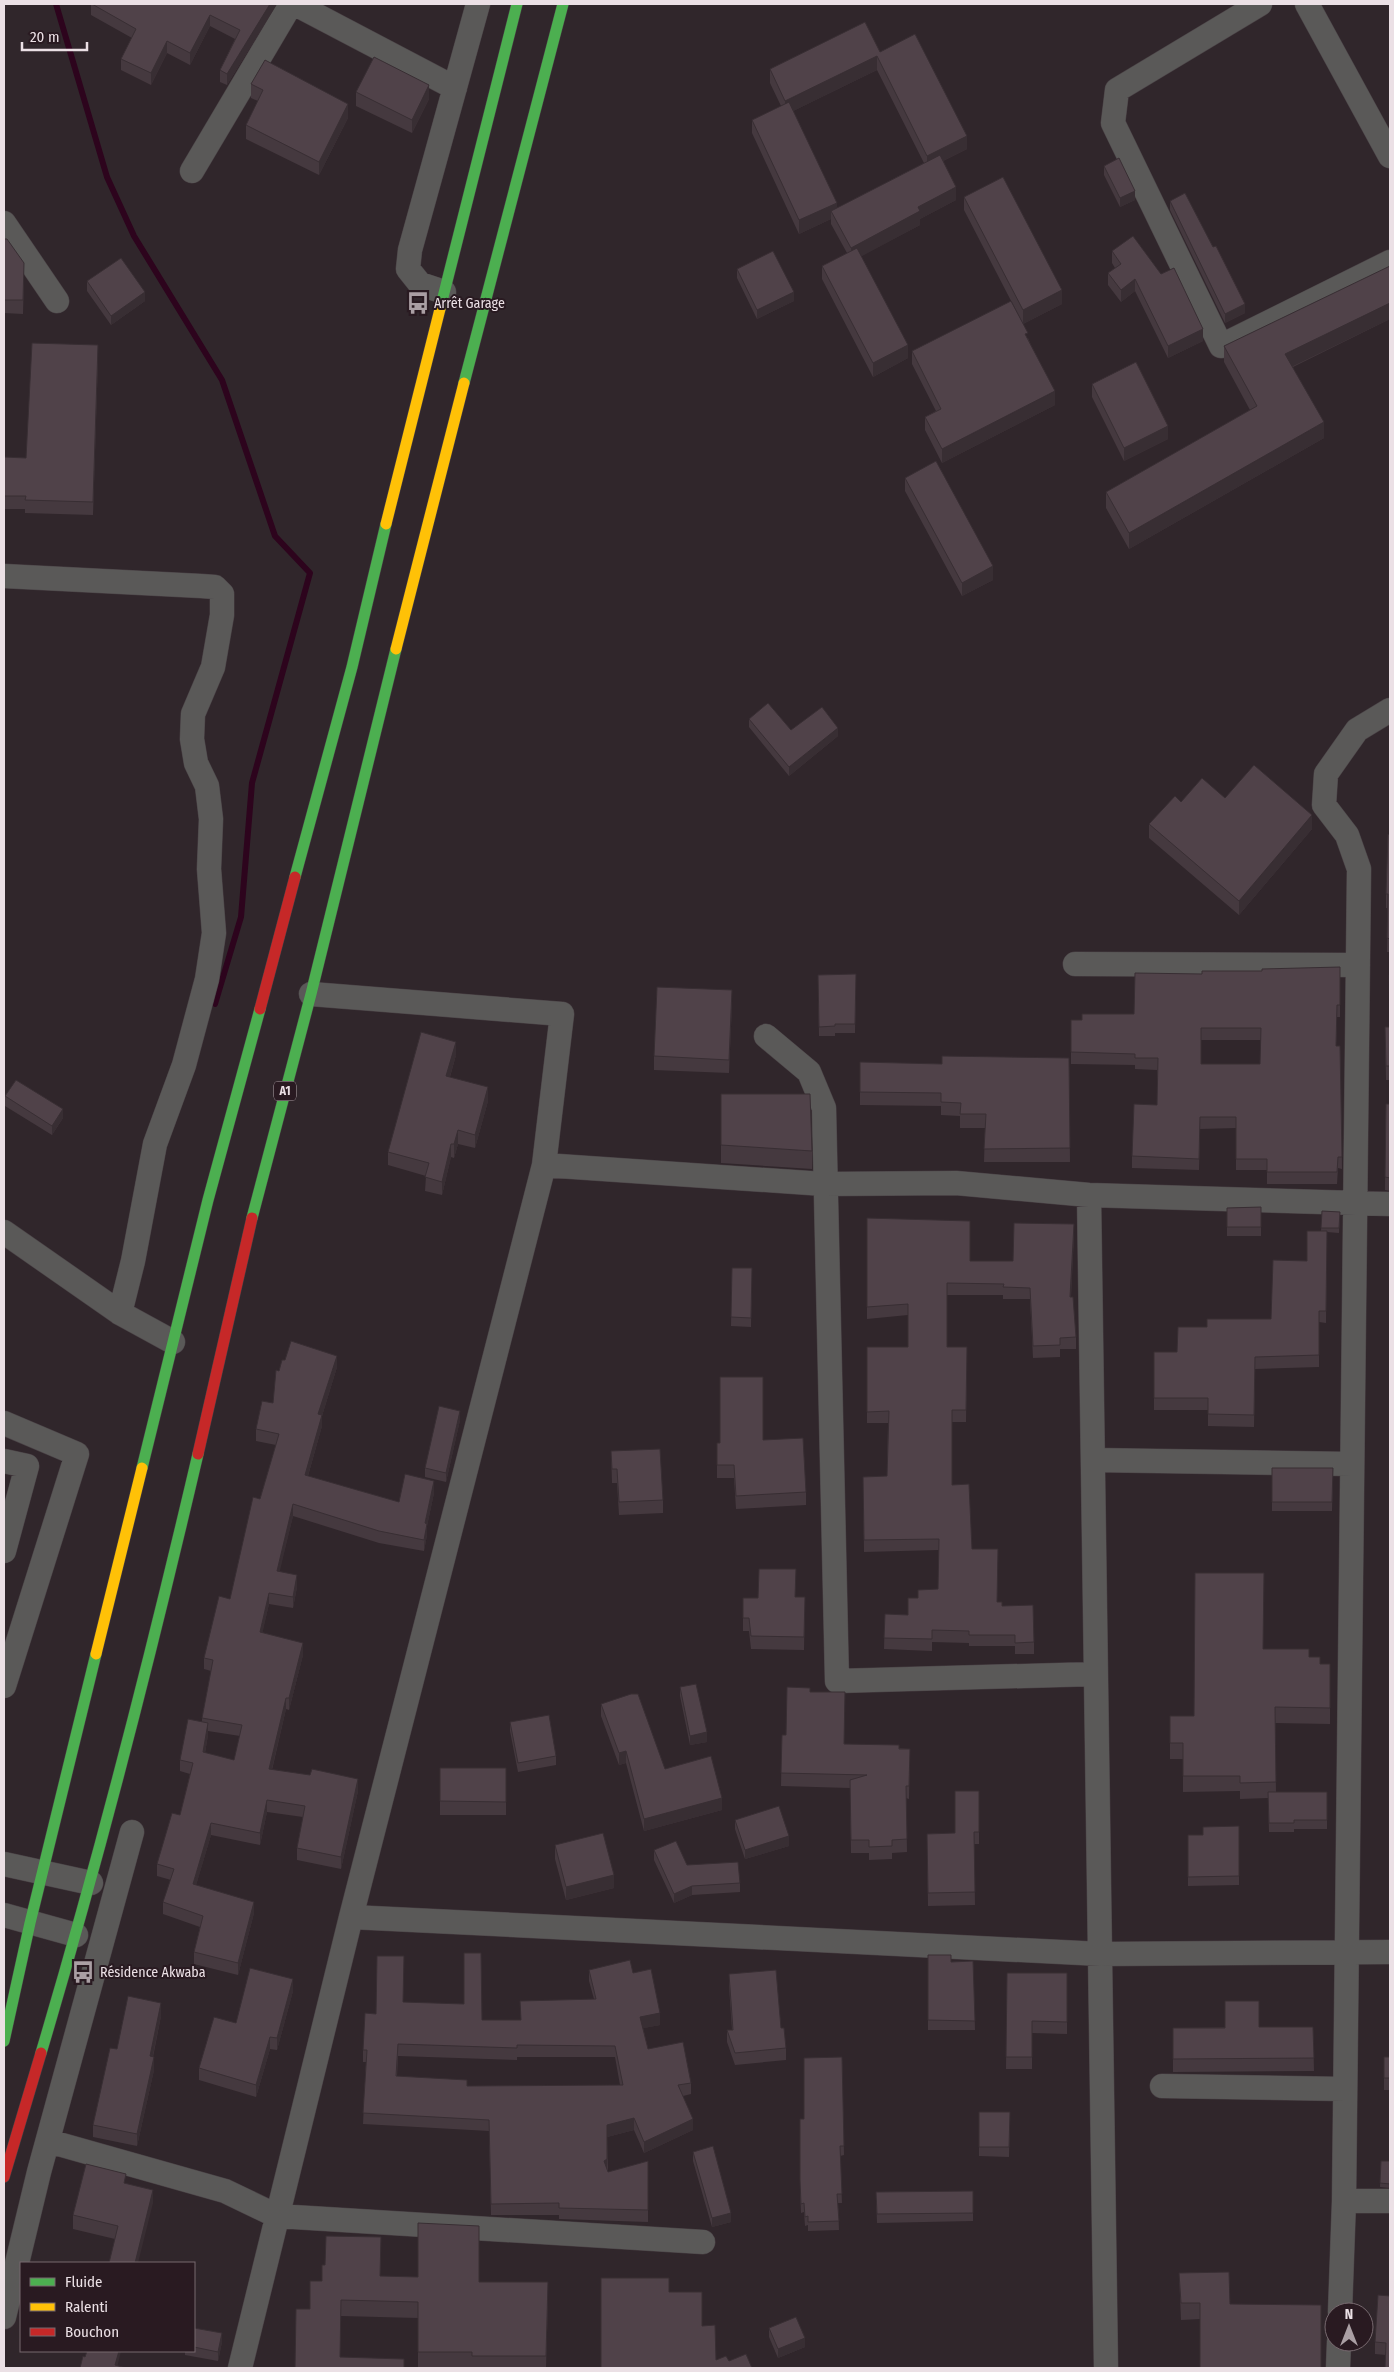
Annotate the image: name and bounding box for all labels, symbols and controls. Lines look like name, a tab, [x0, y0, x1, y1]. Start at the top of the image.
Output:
scale bar	[22, 20, 88, 52]
text: 20 m	[30, 28, 60, 46]
bus stop icon: Arrêt Garage	[405, 290, 431, 316]
place label: Arrêt Garage	[434, 295, 505, 312]
road number: A1	[274, 1082, 296, 1100]
bus stop icon: Résidence Akwaba	[70, 1959, 96, 1985]
place label: Résidence Akwaba	[100, 1964, 206, 1981]
legend	[20, 2262, 195, 2352]
text: Fluide	[65, 2273, 102, 2291]
text: Ralenti	[65, 2298, 108, 2316]
north arrow	[1324, 2302, 1374, 2352]
text: N	[1345, 2306, 1353, 2323]
text: Bouchon	[65, 2323, 119, 2341]

